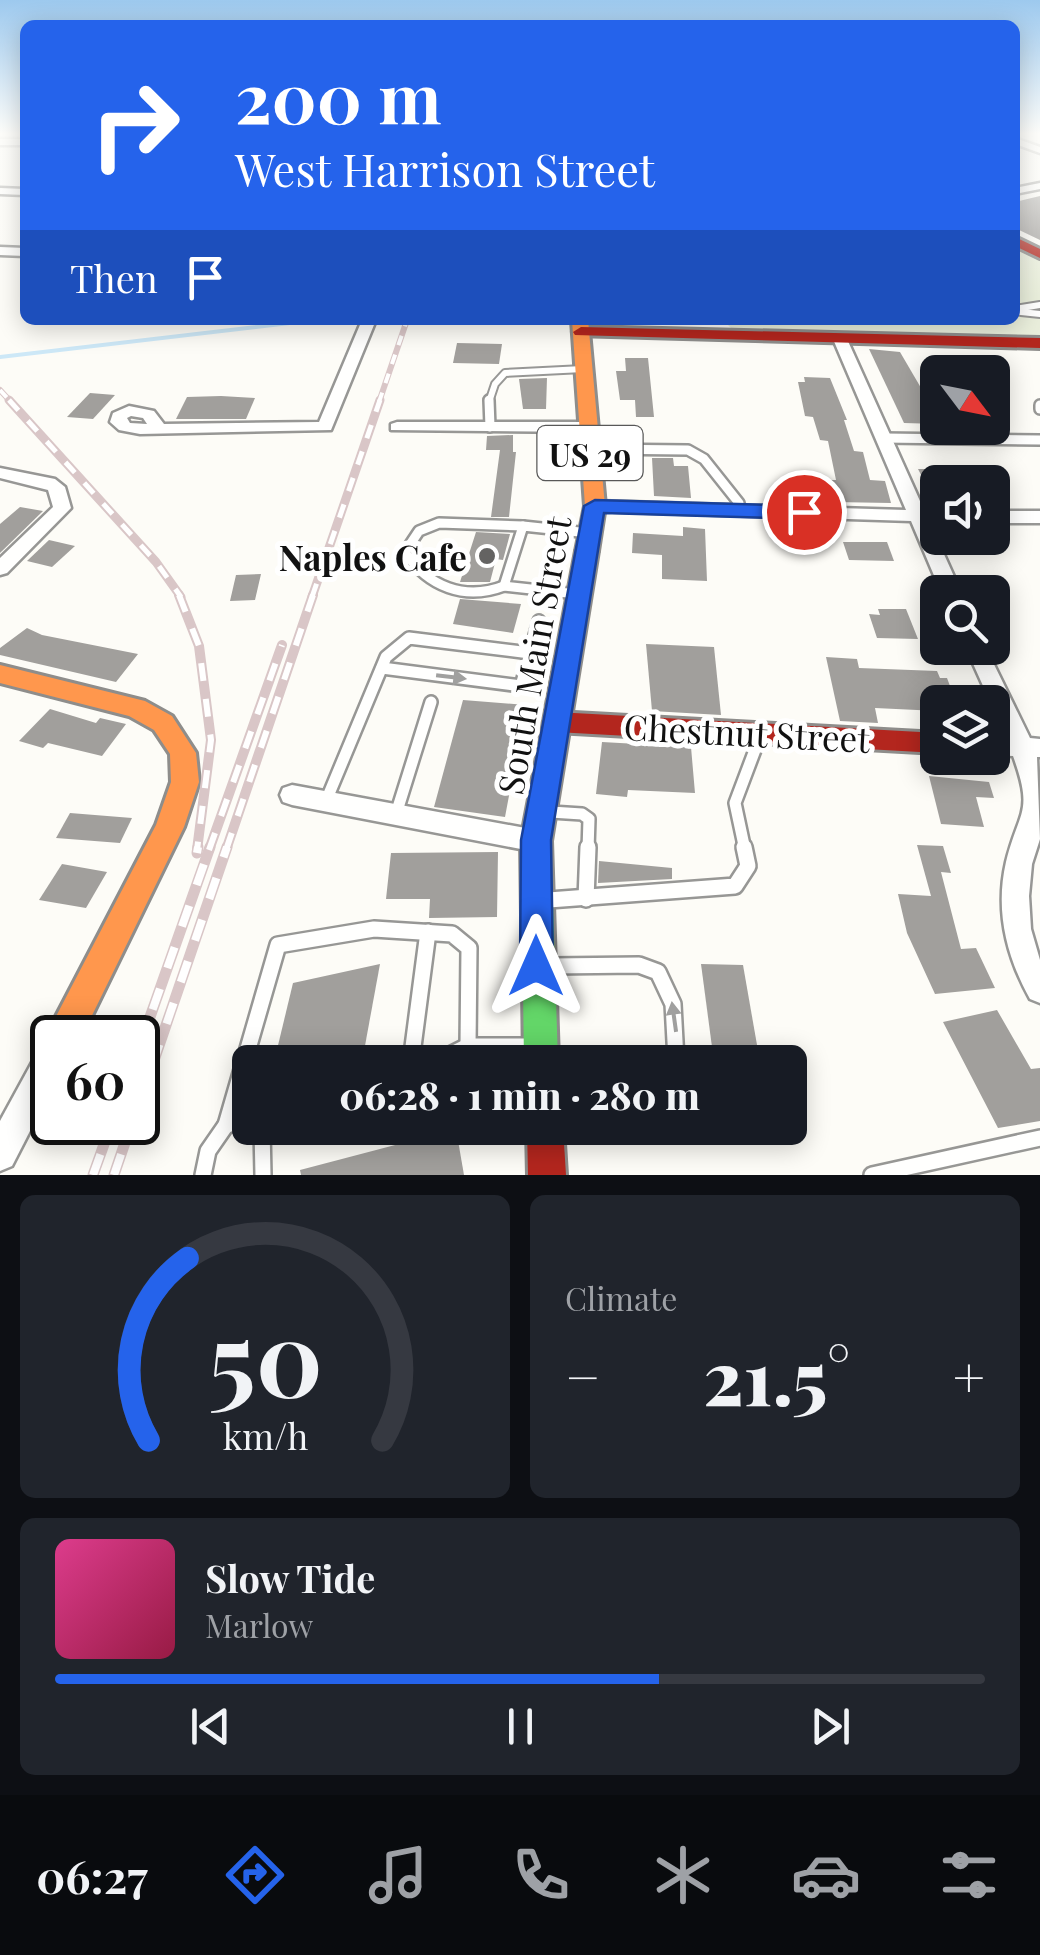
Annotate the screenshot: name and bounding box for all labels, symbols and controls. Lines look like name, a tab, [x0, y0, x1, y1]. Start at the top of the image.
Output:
text: 200 m	[235, 48, 442, 142]
icon: right	[70, 60, 200, 190]
text: West Harrison Street	[235, 138, 655, 198]
icon: arrive	[178, 250, 233, 305]
text: Then	[70, 252, 158, 303]
north arrow	[920, 355, 1010, 445]
map controls	[920, 355, 1010, 775]
road number: US 29	[538, 426, 642, 480]
button: sound	[920, 465, 1010, 555]
pin	[762, 470, 847, 555]
icon: arrive	[777, 485, 832, 540]
street label: South Main Street	[485, 512, 581, 798]
place label: Naples Cafe	[279, 533, 467, 580]
marker: Naples Cafe	[476, 545, 498, 567]
button: search	[920, 575, 1010, 665]
one-way arrow	[436, 669, 468, 685]
button: layers	[920, 685, 1010, 775]
street label: Chestnut Street	[623, 702, 872, 762]
position arrow	[484, 914, 588, 1018]
one-way arrow	[665, 1000, 681, 1032]
speed limit sign: 60	[30, 1015, 160, 1145]
text: 06:28 · 1 min · 280 m	[339, 1069, 700, 1120]
text: Climate	[565, 1276, 677, 1319]
text: 50	[208, 1285, 322, 1424]
text: 21.5°	[703, 1325, 850, 1425]
text: −	[565, 1338, 601, 1412]
text: +	[953, 1338, 985, 1412]
text: km/h	[222, 1411, 308, 1459]
text: Slow Tide	[205, 1552, 375, 1603]
text: Marlow	[205, 1603, 313, 1646]
icon: previous	[183, 1699, 238, 1754]
icon: pause	[493, 1699, 548, 1754]
icon: next	[803, 1699, 858, 1754]
icon: directions	[220, 1840, 290, 1910]
icon: music	[363, 1840, 433, 1910]
icon: phone	[506, 1840, 576, 1910]
icon: climate	[648, 1840, 718, 1910]
icon: car	[791, 1840, 861, 1910]
icon: filters	[934, 1840, 1004, 1910]
text: 06:27	[36, 1845, 148, 1905]

